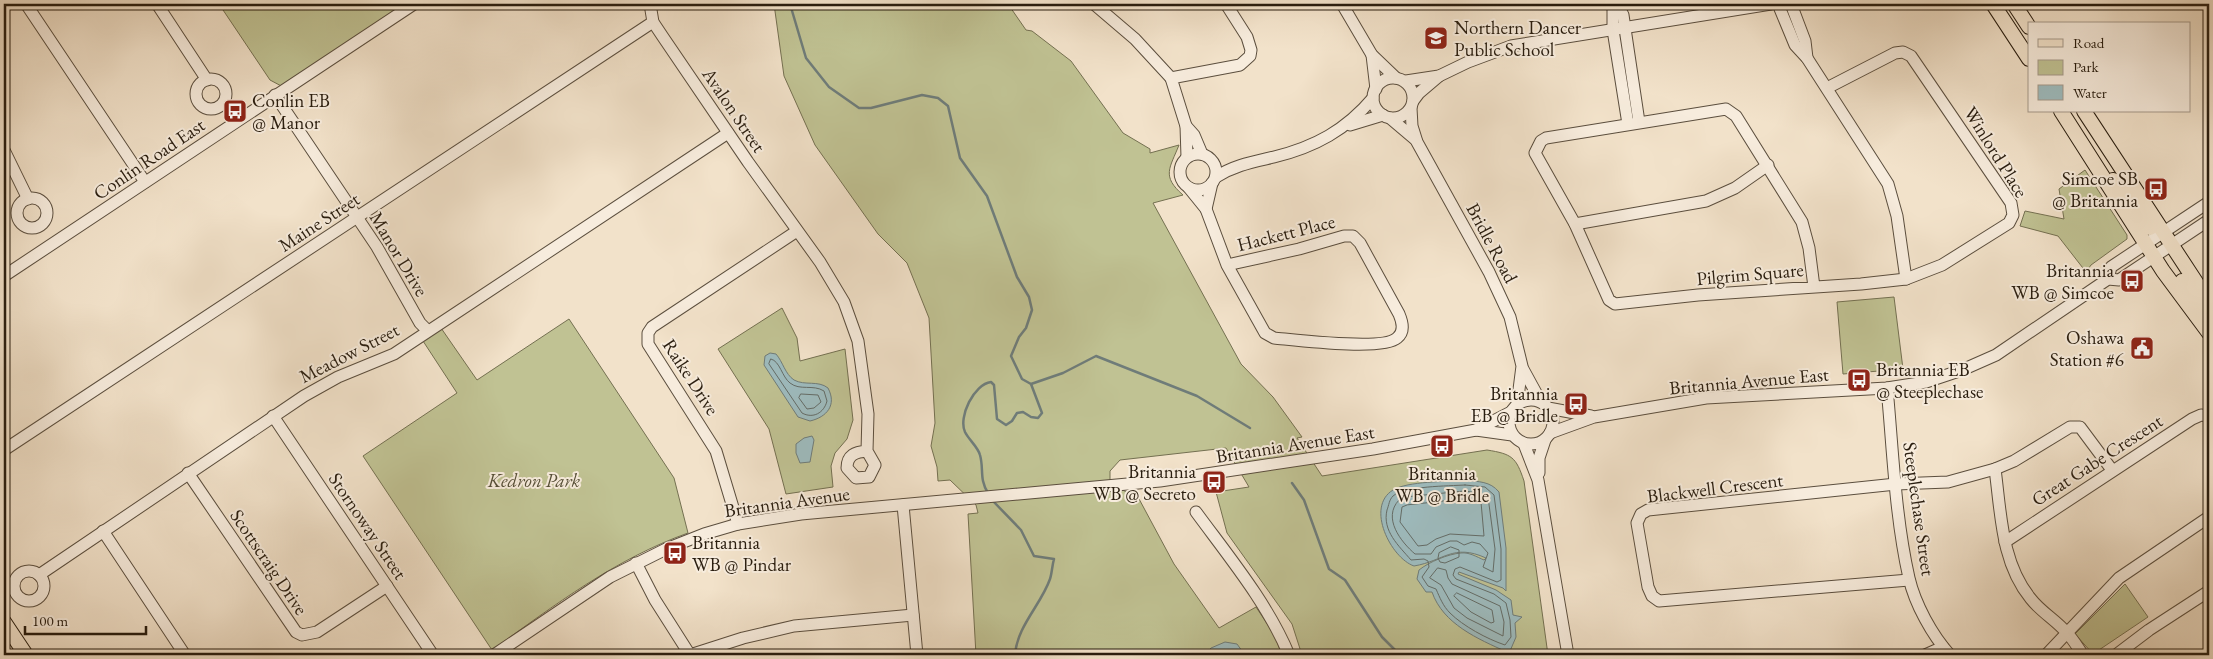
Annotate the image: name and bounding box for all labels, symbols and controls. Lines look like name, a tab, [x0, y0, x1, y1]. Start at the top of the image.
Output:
place label: Northern Dancer Public School	[1454, 15, 1582, 62]
legend	[2028, 22, 2190, 112]
school or university icon: Northern Dancer Public School	[1423, 25, 1449, 51]
text: Road	[2073, 33, 2105, 52]
text: Park	[2073, 57, 2100, 76]
street label: Avalon Street	[696, 62, 771, 157]
text: Water	[2073, 83, 2107, 102]
place label: Conlin EB @ Manor	[252, 88, 330, 135]
bus stop icon: Conlin EB @ Manor	[222, 98, 248, 124]
street label: Winlord Place	[1958, 102, 2034, 202]
street label: Conlin Road East	[88, 112, 210, 206]
place label: Simcoe SB @ Britannia	[2052, 166, 2138, 213]
bus stop icon: Simcoe SB @ Britannia	[2143, 176, 2169, 202]
street label: Maine Street	[274, 186, 364, 258]
street label: Bridle Road	[1460, 199, 1524, 288]
street label: Manor Drive	[364, 207, 434, 301]
street label: Hackett Place	[1234, 209, 1338, 257]
street label: Pilgrim Square	[1695, 257, 1805, 291]
place label: Britannia WB @ Simcoe	[2011, 258, 2114, 305]
bus stop icon: Britannia WB @ Simcoe	[2119, 268, 2145, 294]
street label: Meadow Street	[295, 317, 403, 389]
place label: Oshawa Station #6	[2050, 325, 2124, 372]
street label: Raike Drive	[657, 334, 725, 420]
public building icon: Oshawa Station #6	[2129, 335, 2155, 361]
place label: Britannia EB @ Steeplechase	[1876, 357, 1983, 404]
street label: Britannia Avenue East	[1668, 362, 1830, 400]
bus stop icon: Britannia EB @ Steeplechase	[1846, 367, 1872, 393]
place label: Britannia EB @ Bridle	[1471, 381, 1558, 428]
bus stop icon: Britannia EB @ Bridle	[1563, 391, 1589, 417]
street label: Great Gabe Crescent	[2027, 408, 2167, 512]
street label: Britannia Avenue East	[1214, 419, 1376, 469]
bus stop icon: Britannia WB @ Bridle	[1429, 433, 1455, 459]
street label: Steeplechase Street	[1897, 440, 1941, 578]
place label: Britannia WB @ Secreto	[1093, 459, 1196, 506]
place label: Britannia WB @ Bridle	[1395, 461, 1489, 508]
street label: Blackwell Crescent	[1646, 467, 1785, 509]
street label: Stornoway Street	[323, 468, 413, 584]
park label: Kedron Park	[487, 468, 581, 493]
bus stop icon: Britannia WB @ Secreto	[1201, 469, 1227, 495]
street label: Britannia Avenue	[723, 481, 851, 523]
street label: Scottscraig Drive	[224, 504, 314, 620]
place label: Britannia WB @ Pindar	[692, 530, 792, 577]
bus stop icon: Britannia WB @ Pindar	[662, 540, 688, 566]
scale bar	[25, 604, 146, 636]
text: 100 m	[32, 611, 69, 630]

